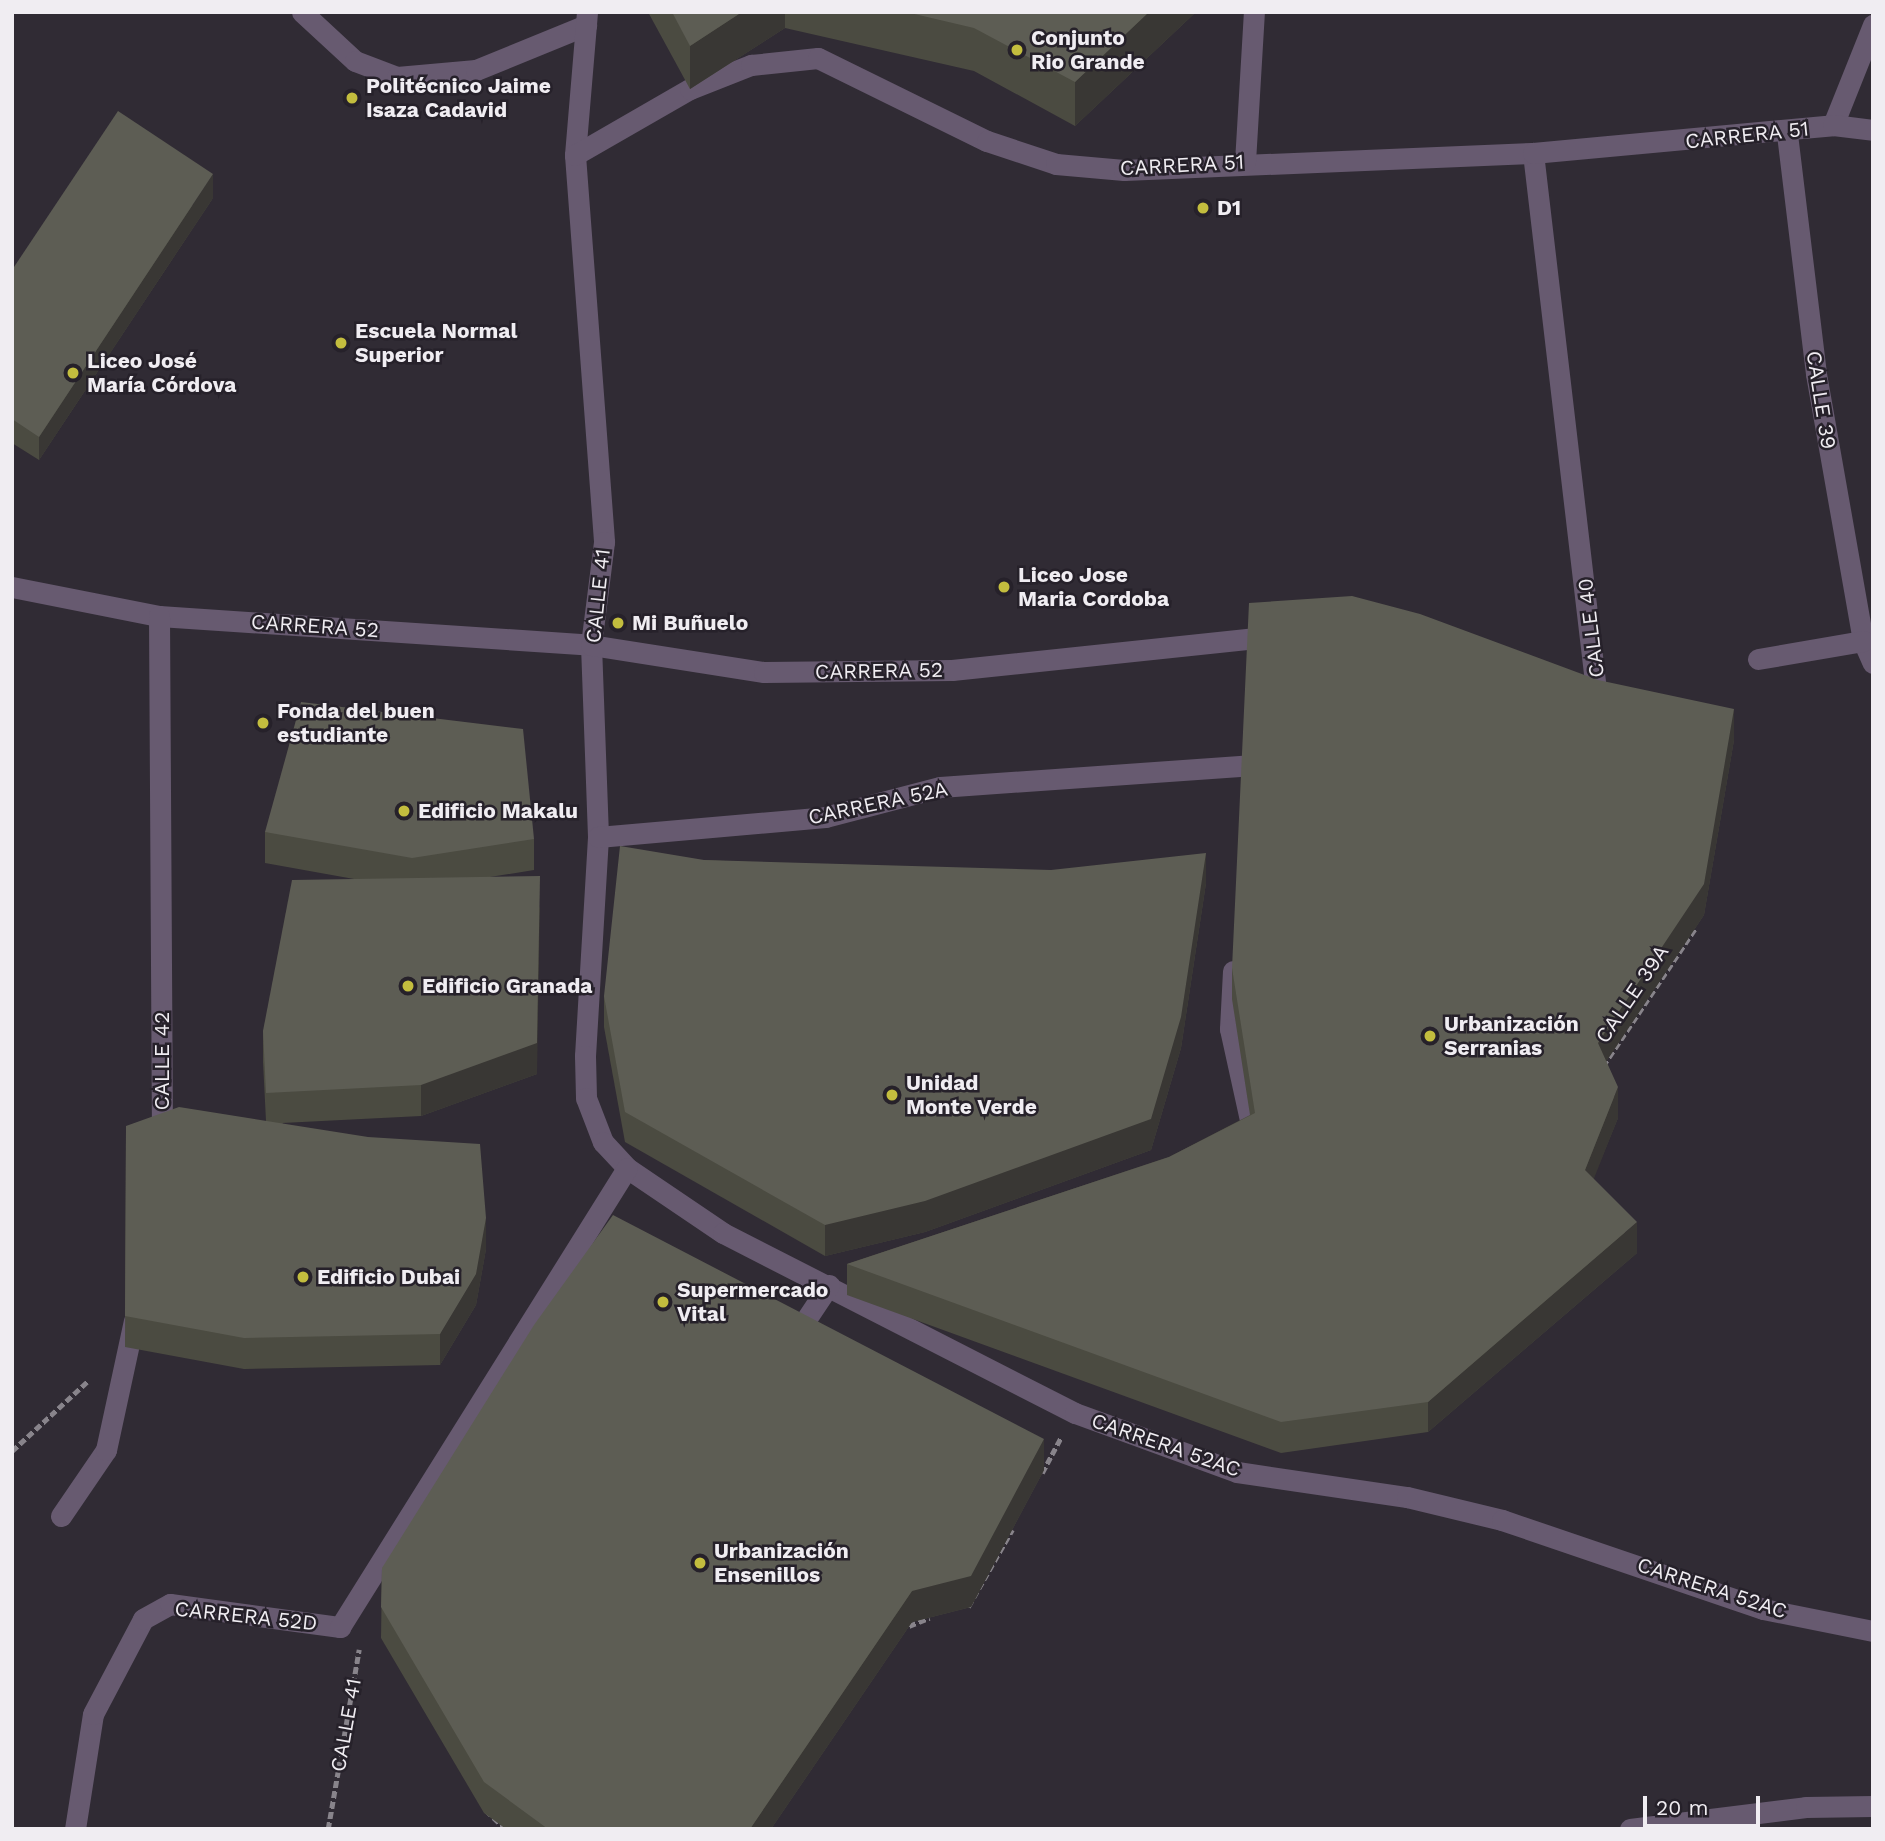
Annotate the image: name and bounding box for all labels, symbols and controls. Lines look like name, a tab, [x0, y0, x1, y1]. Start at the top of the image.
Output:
place label: Conjunto Rio Grande	[1031, 25, 1145, 75]
marker: Conjunto Rio Grande	[1009, 42, 1025, 58]
place label: Politécnico Jaime Isaza Cadavid	[366, 73, 551, 123]
marker: Politécnico Jaime Isaza Cadavid	[344, 90, 360, 106]
street label: CARRERA 51	[1684, 116, 1810, 154]
street label: CARRERA 51	[1119, 149, 1245, 181]
place label: D1	[1217, 195, 1241, 221]
marker: D1	[1195, 200, 1211, 216]
place label: Escuela Normal Superior	[355, 318, 518, 368]
marker: Escuela Normal Superior	[333, 335, 349, 351]
place label: Liceo José María Córdova	[87, 348, 237, 398]
street label: CALLE 39	[1801, 349, 1841, 451]
marker: Liceo José María Córdova	[65, 365, 81, 381]
street label: CALLE 41	[581, 548, 615, 644]
place label: Liceo Jose Maria Cordoba	[1018, 562, 1169, 612]
street label: CALLE 40	[1572, 577, 1610, 679]
marker: Liceo Jose Maria Cordoba	[996, 579, 1012, 595]
street label: CARRERA 52	[250, 609, 380, 643]
place label: Mi Buñuelo	[632, 610, 748, 636]
marker: Mi Buñuelo	[610, 615, 626, 631]
street label: CARRERA 52	[814, 657, 944, 685]
place label: Fonda del buen estudiante	[277, 698, 435, 748]
marker: Fonda del buen estudiante	[255, 715, 271, 731]
street label: CARRERA 52A	[805, 776, 951, 830]
place label: Edificio Makalu	[418, 798, 578, 824]
marker: Edificio Makalu	[396, 803, 412, 819]
street label: CALLE 39A	[1590, 940, 1674, 1048]
place label: Edificio Granada	[422, 973, 592, 999]
marker: Edificio Granada	[400, 978, 416, 994]
street label: CALLE 42	[149, 1011, 175, 1111]
place label: Urbanización Serranias	[1444, 1011, 1579, 1061]
marker: Urbanización Serranias	[1422, 1028, 1438, 1044]
place label: Unidad Monte Verde	[906, 1070, 1037, 1120]
marker: Unidad Monte Verde	[884, 1087, 900, 1103]
place label: Edificio Dubai	[317, 1264, 460, 1290]
marker: Edificio Dubai	[295, 1269, 311, 1285]
place label: Supermercado Vital	[677, 1277, 828, 1327]
marker: Supermercado Vital	[655, 1294, 671, 1310]
street label: CARRERA 52AC	[1088, 1408, 1244, 1482]
place label: Urbanización Ensenillos	[714, 1538, 849, 1588]
street label: CARRERA 52AC	[1634, 1552, 1790, 1624]
marker: Urbanización Ensenillos	[692, 1555, 708, 1571]
street label: CARRERA 52D	[173, 1596, 319, 1636]
street label: CALLE 41	[325, 1676, 367, 1774]
scale bar	[1647, 1782, 1764, 1826]
text: 20 m	[1656, 1795, 1708, 1820]

